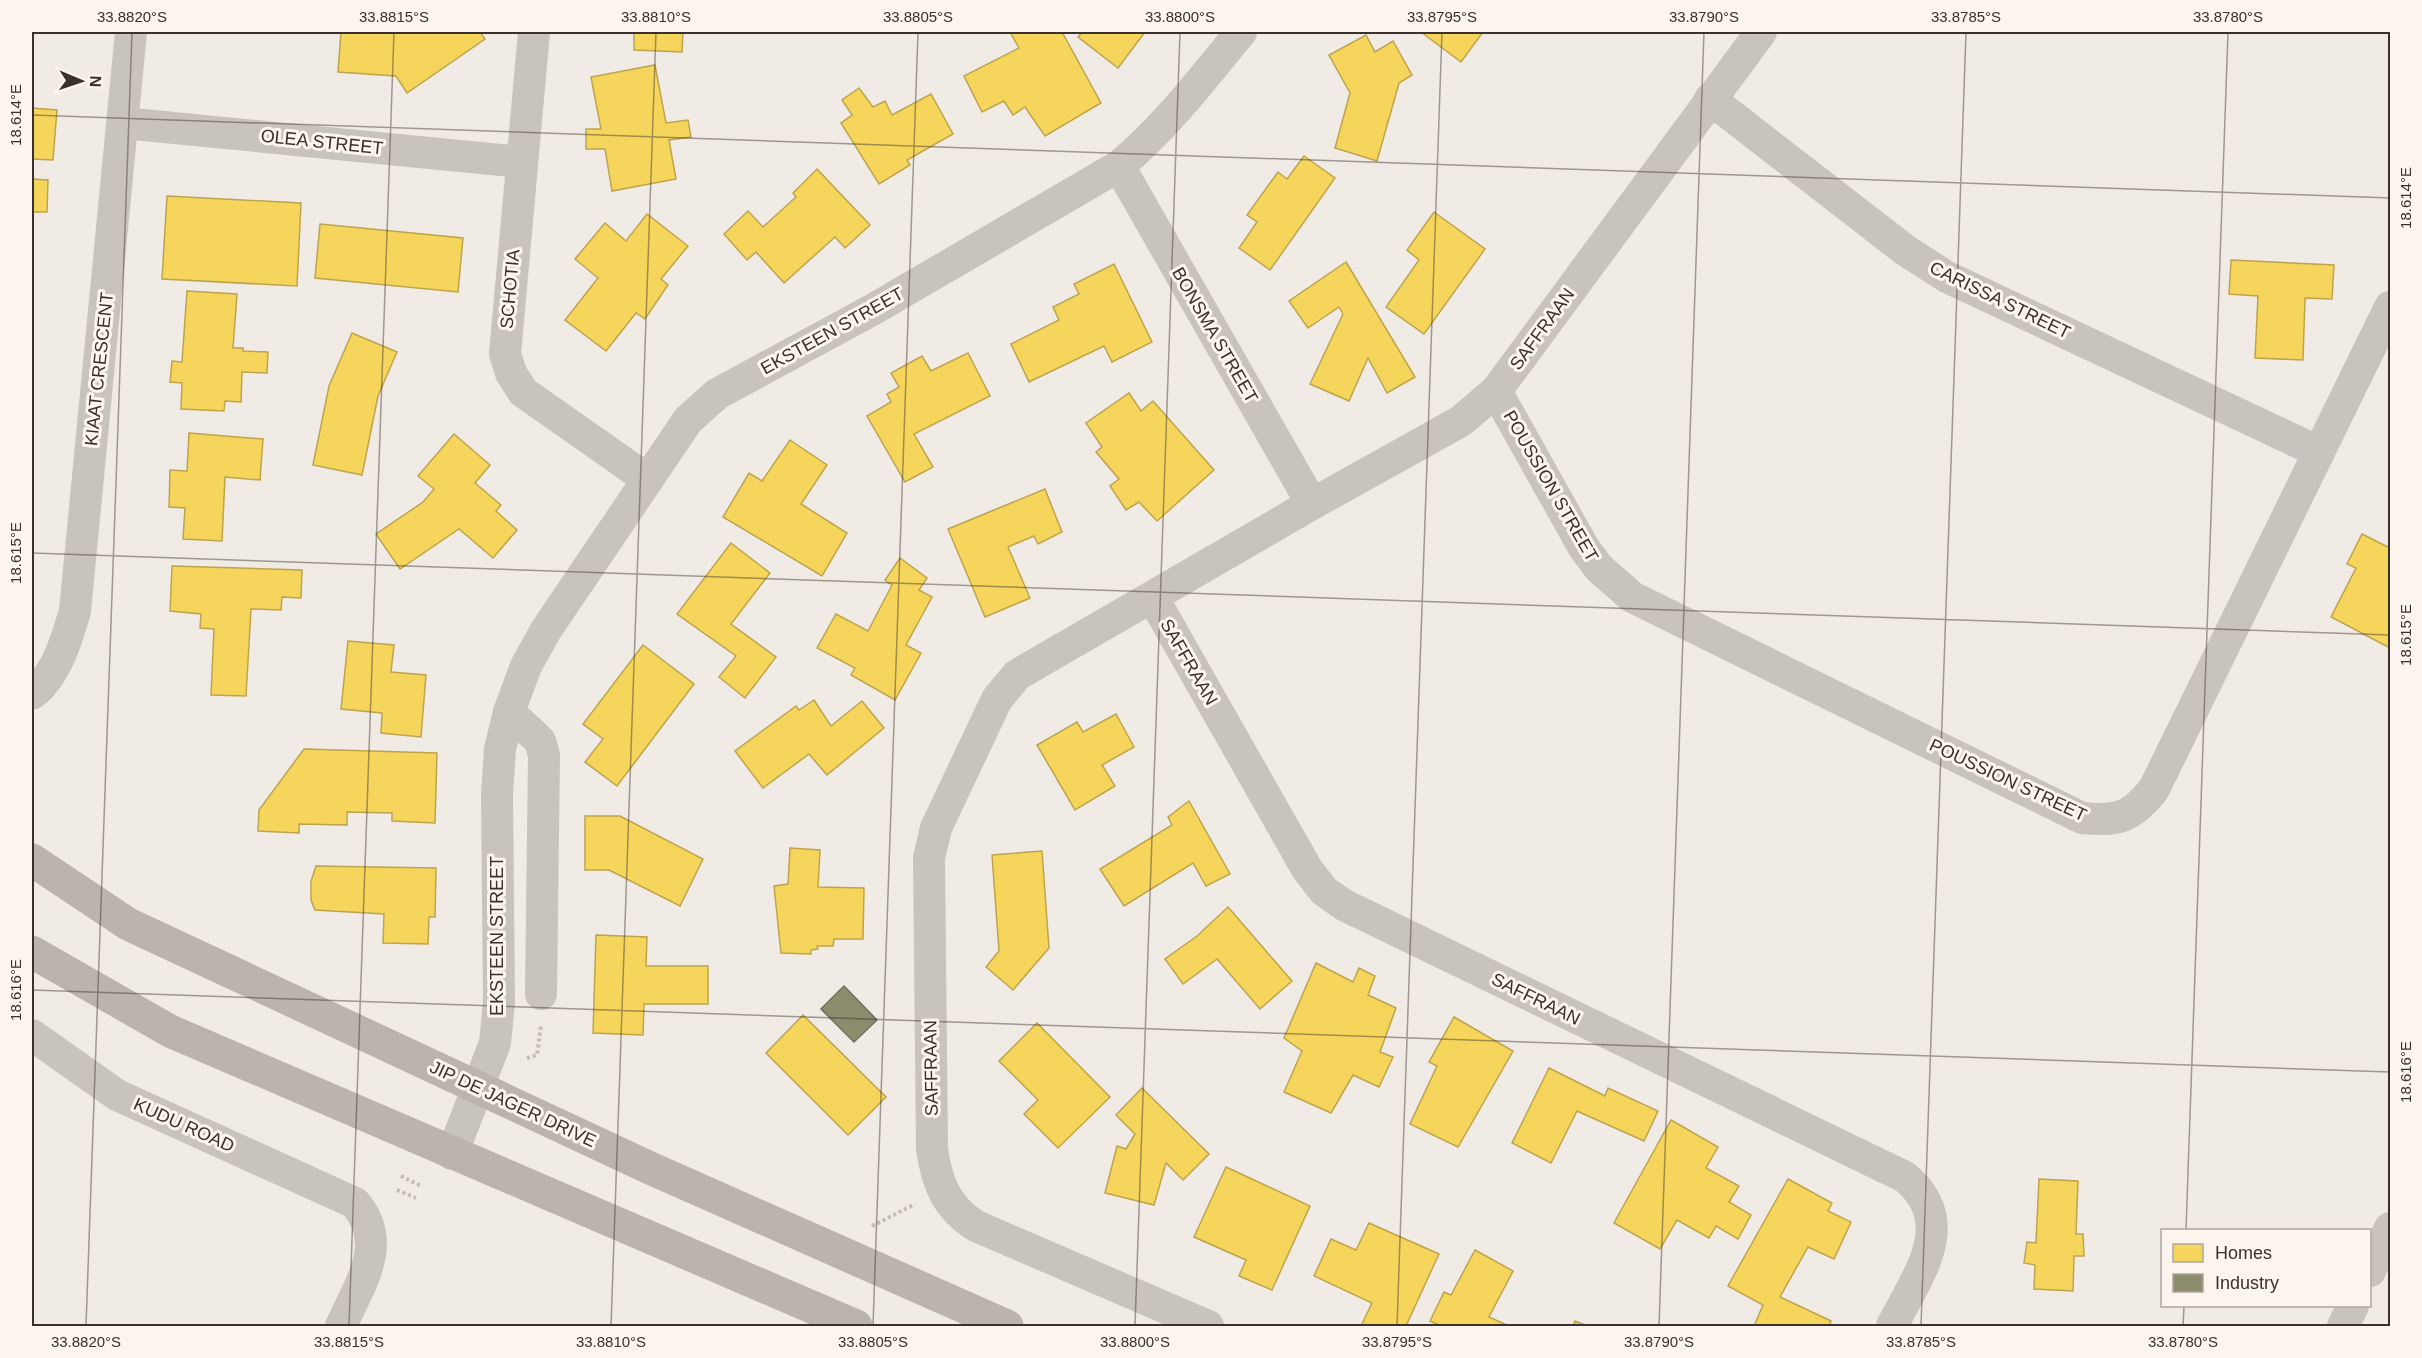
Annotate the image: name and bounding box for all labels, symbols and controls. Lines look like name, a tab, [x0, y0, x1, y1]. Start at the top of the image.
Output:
text: 33.8820°S	[97, 8, 167, 25]
text: 33.8815°S	[359, 8, 429, 25]
text: 33.8810°S	[621, 8, 691, 25]
text: 33.8805°S	[883, 8, 953, 25]
text: 33.8800°S	[1145, 8, 1215, 25]
text: 33.8795°S	[1407, 8, 1477, 25]
text: 33.8790°S	[1669, 8, 1739, 25]
text: 33.8785°S	[1931, 8, 2001, 25]
text: 33.8780°S	[2193, 8, 2263, 25]
north arrow	[51, 51, 111, 111]
text: N	[87, 75, 104, 88]
text: 18.614°E	[7, 84, 24, 146]
street label: OLEA STREET	[260, 126, 384, 158]
text: 18.614°E	[2397, 167, 2414, 229]
street label: SCHOTIA	[497, 248, 523, 330]
street label: CARISSA STREET	[1926, 257, 2074, 343]
street label: BONSMA STREET	[1168, 264, 1262, 406]
street label: EKSTEEN STREET	[757, 283, 907, 379]
street label: SAFFRAAN	[1506, 284, 1578, 374]
street label: KIAAT CRESCENT	[81, 291, 117, 447]
street label: POUSSION STREET	[1500, 407, 1602, 565]
text: 18.615°E	[7, 522, 24, 584]
text: 18.615°E	[2397, 604, 2414, 666]
street label: SAFFRAAN	[1156, 615, 1222, 709]
street label: POUSSION STREET	[1926, 735, 2090, 825]
street label: EKSTEEN STREET	[487, 856, 507, 1016]
text: 18.616°E	[7, 959, 24, 1021]
street label: SAFFRAAN	[1488, 969, 1584, 1029]
street label: SAFFRAAN	[920, 1020, 942, 1116]
text: 18.616°E	[2397, 1041, 2414, 1103]
street label: JIP DE JAGER DRIVE	[427, 1057, 599, 1151]
street label: KUDU ROAD	[131, 1094, 237, 1156]
legend	[2161, 1229, 2371, 1307]
text: Homes	[2215, 1243, 2272, 1263]
text: Industry	[2215, 1273, 2279, 1293]
text: 33.8820°S	[51, 1333, 121, 1350]
text: 33.8815°S	[314, 1333, 384, 1350]
text: 33.8810°S	[576, 1333, 646, 1350]
text: 33.8805°S	[838, 1333, 908, 1350]
text: 33.8800°S	[1100, 1333, 1170, 1350]
text: 33.8795°S	[1362, 1333, 1432, 1350]
text: 33.8790°S	[1624, 1333, 1694, 1350]
text: 33.8785°S	[1886, 1333, 1956, 1350]
text: 33.8780°S	[2148, 1333, 2218, 1350]

